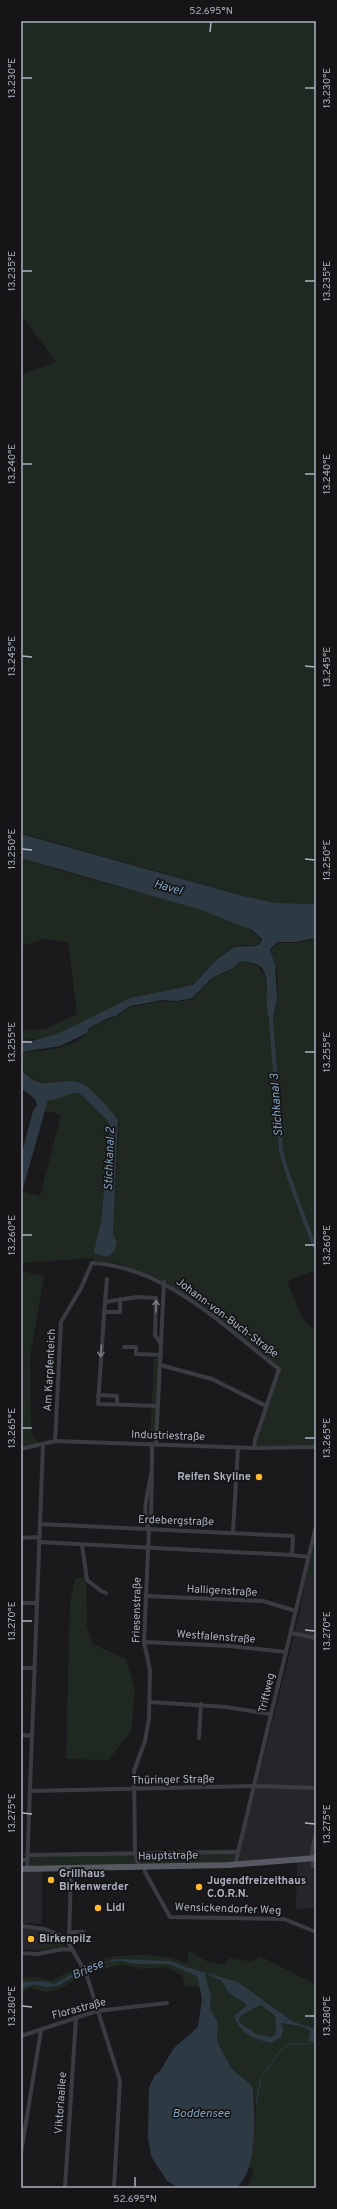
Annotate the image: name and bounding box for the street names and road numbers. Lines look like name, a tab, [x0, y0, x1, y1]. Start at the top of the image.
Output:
street label: Johann-von-Buch-Straße	[173, 1275, 281, 1361]
street label: Am Karpfenteich	[41, 1328, 59, 1412]
street label: Industriestraße	[131, 1428, 205, 1444]
street label: Erdebergstraße	[138, 1513, 214, 1529]
street label: Friesenstraße	[129, 1577, 145, 1643]
street label: Halligenstraße	[186, 1582, 258, 1600]
street label: Westfalenstraße	[176, 1627, 256, 1647]
street label: Triftweg	[256, 1672, 278, 1714]
street label: Thüringer Straße	[131, 1772, 215, 1788]
street label: Hauptstraße	[138, 1848, 198, 1864]
street label: Wensickendorfer Weg	[174, 1900, 282, 1918]
street label: Florastraße	[50, 1995, 108, 2023]
street label: Viktoriaallee	[52, 2071, 70, 2135]

